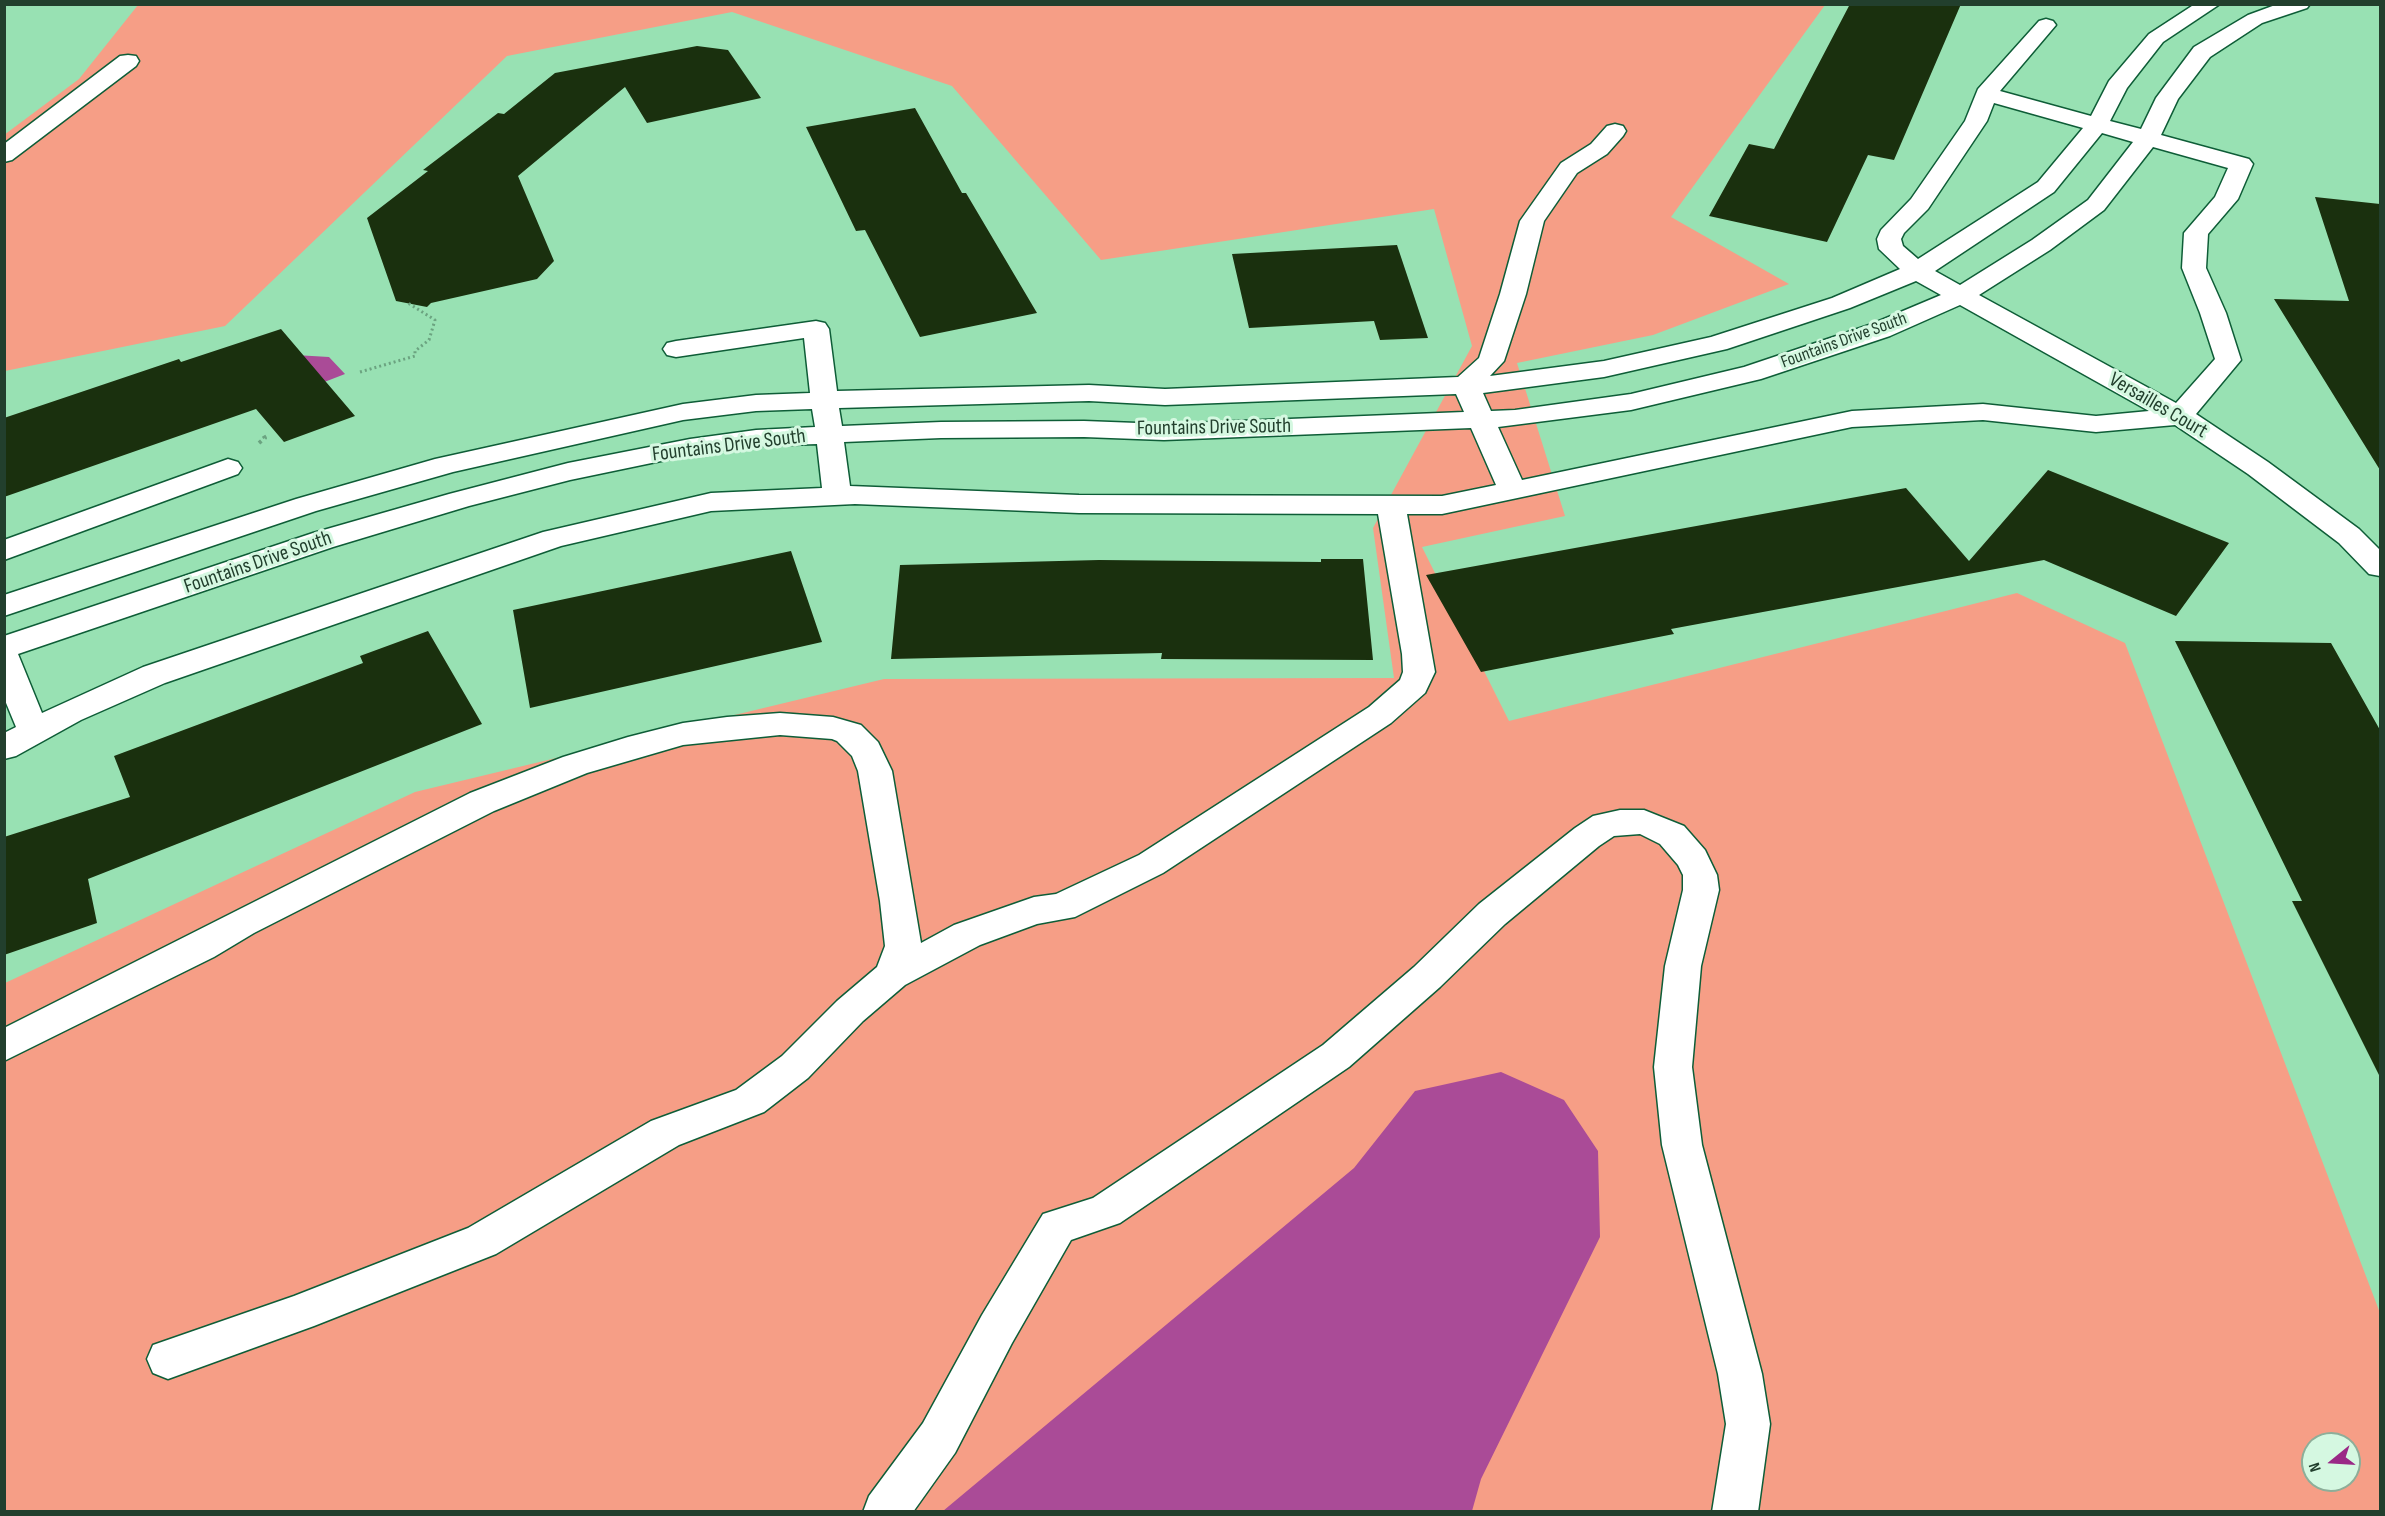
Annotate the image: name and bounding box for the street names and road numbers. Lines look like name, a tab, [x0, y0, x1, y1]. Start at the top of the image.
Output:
street label: Fountains Drive South	[1778, 308, 1910, 374]
street label: Versailles Court	[2104, 368, 2212, 444]
street label: Fountains Drive South	[1137, 414, 1291, 442]
street label: Fountains Drive South	[651, 424, 807, 468]
street label: Fountains Drive South	[181, 526, 335, 600]

